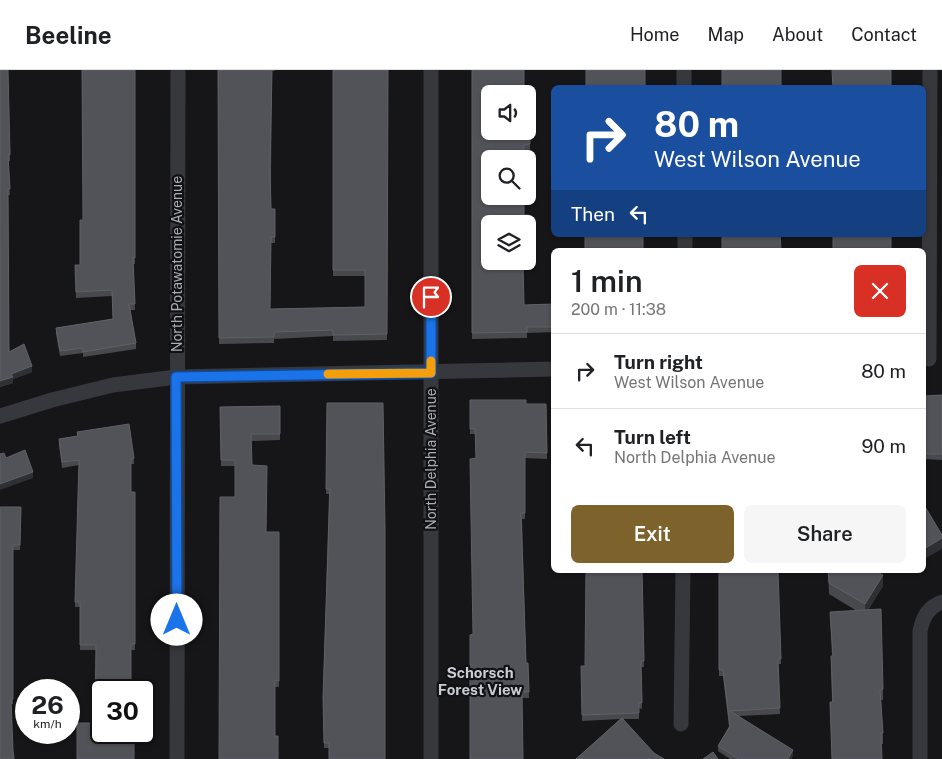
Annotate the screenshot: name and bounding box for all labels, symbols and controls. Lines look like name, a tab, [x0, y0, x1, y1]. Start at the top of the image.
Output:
text: Beeline	[25, 21, 112, 49]
text: Home	[630, 24, 680, 45]
text: Map	[708, 24, 744, 45]
text: About	[772, 24, 823, 45]
text: Contact	[851, 24, 917, 45]
map controls	[481, 85, 536, 270]
button: sound	[481, 85, 536, 140]
text: 80 m	[654, 104, 739, 145]
icon: right	[571, 105, 636, 170]
text: West Wilson Avenue	[654, 146, 861, 172]
button: search	[481, 150, 536, 205]
street label: North Potawatomie Avenue	[169, 176, 185, 352]
icon: left	[625, 200, 653, 228]
text: Then	[571, 203, 615, 225]
button: layers	[481, 215, 536, 270]
text: 1 min	[571, 263, 642, 299]
button: close	[854, 265, 906, 317]
pin	[410, 276, 452, 318]
icon: arrive	[417, 283, 445, 311]
text: 200 m · 11:38	[571, 300, 666, 319]
text: Turn right	[614, 351, 703, 373]
icon: right	[571, 357, 599, 385]
text: 80 m	[861, 360, 906, 382]
text: West Wilson Avenue	[614, 373, 764, 392]
street label: North Delphia Avenue	[423, 388, 439, 530]
text: Turn left	[614, 426, 691, 448]
icon: left	[571, 432, 599, 460]
text: 90 m	[862, 435, 906, 457]
text: North Delphia Avenue	[614, 448, 776, 467]
button: Exit	[571, 505, 734, 563]
button: Share	[744, 505, 906, 563]
position arrow	[150, 593, 202, 645]
district label: Schorsch Forest View	[438, 664, 522, 698]
speed limit sign: 30	[90, 679, 155, 744]
text: 26	[31, 690, 64, 720]
text: km/h	[33, 717, 62, 731]

